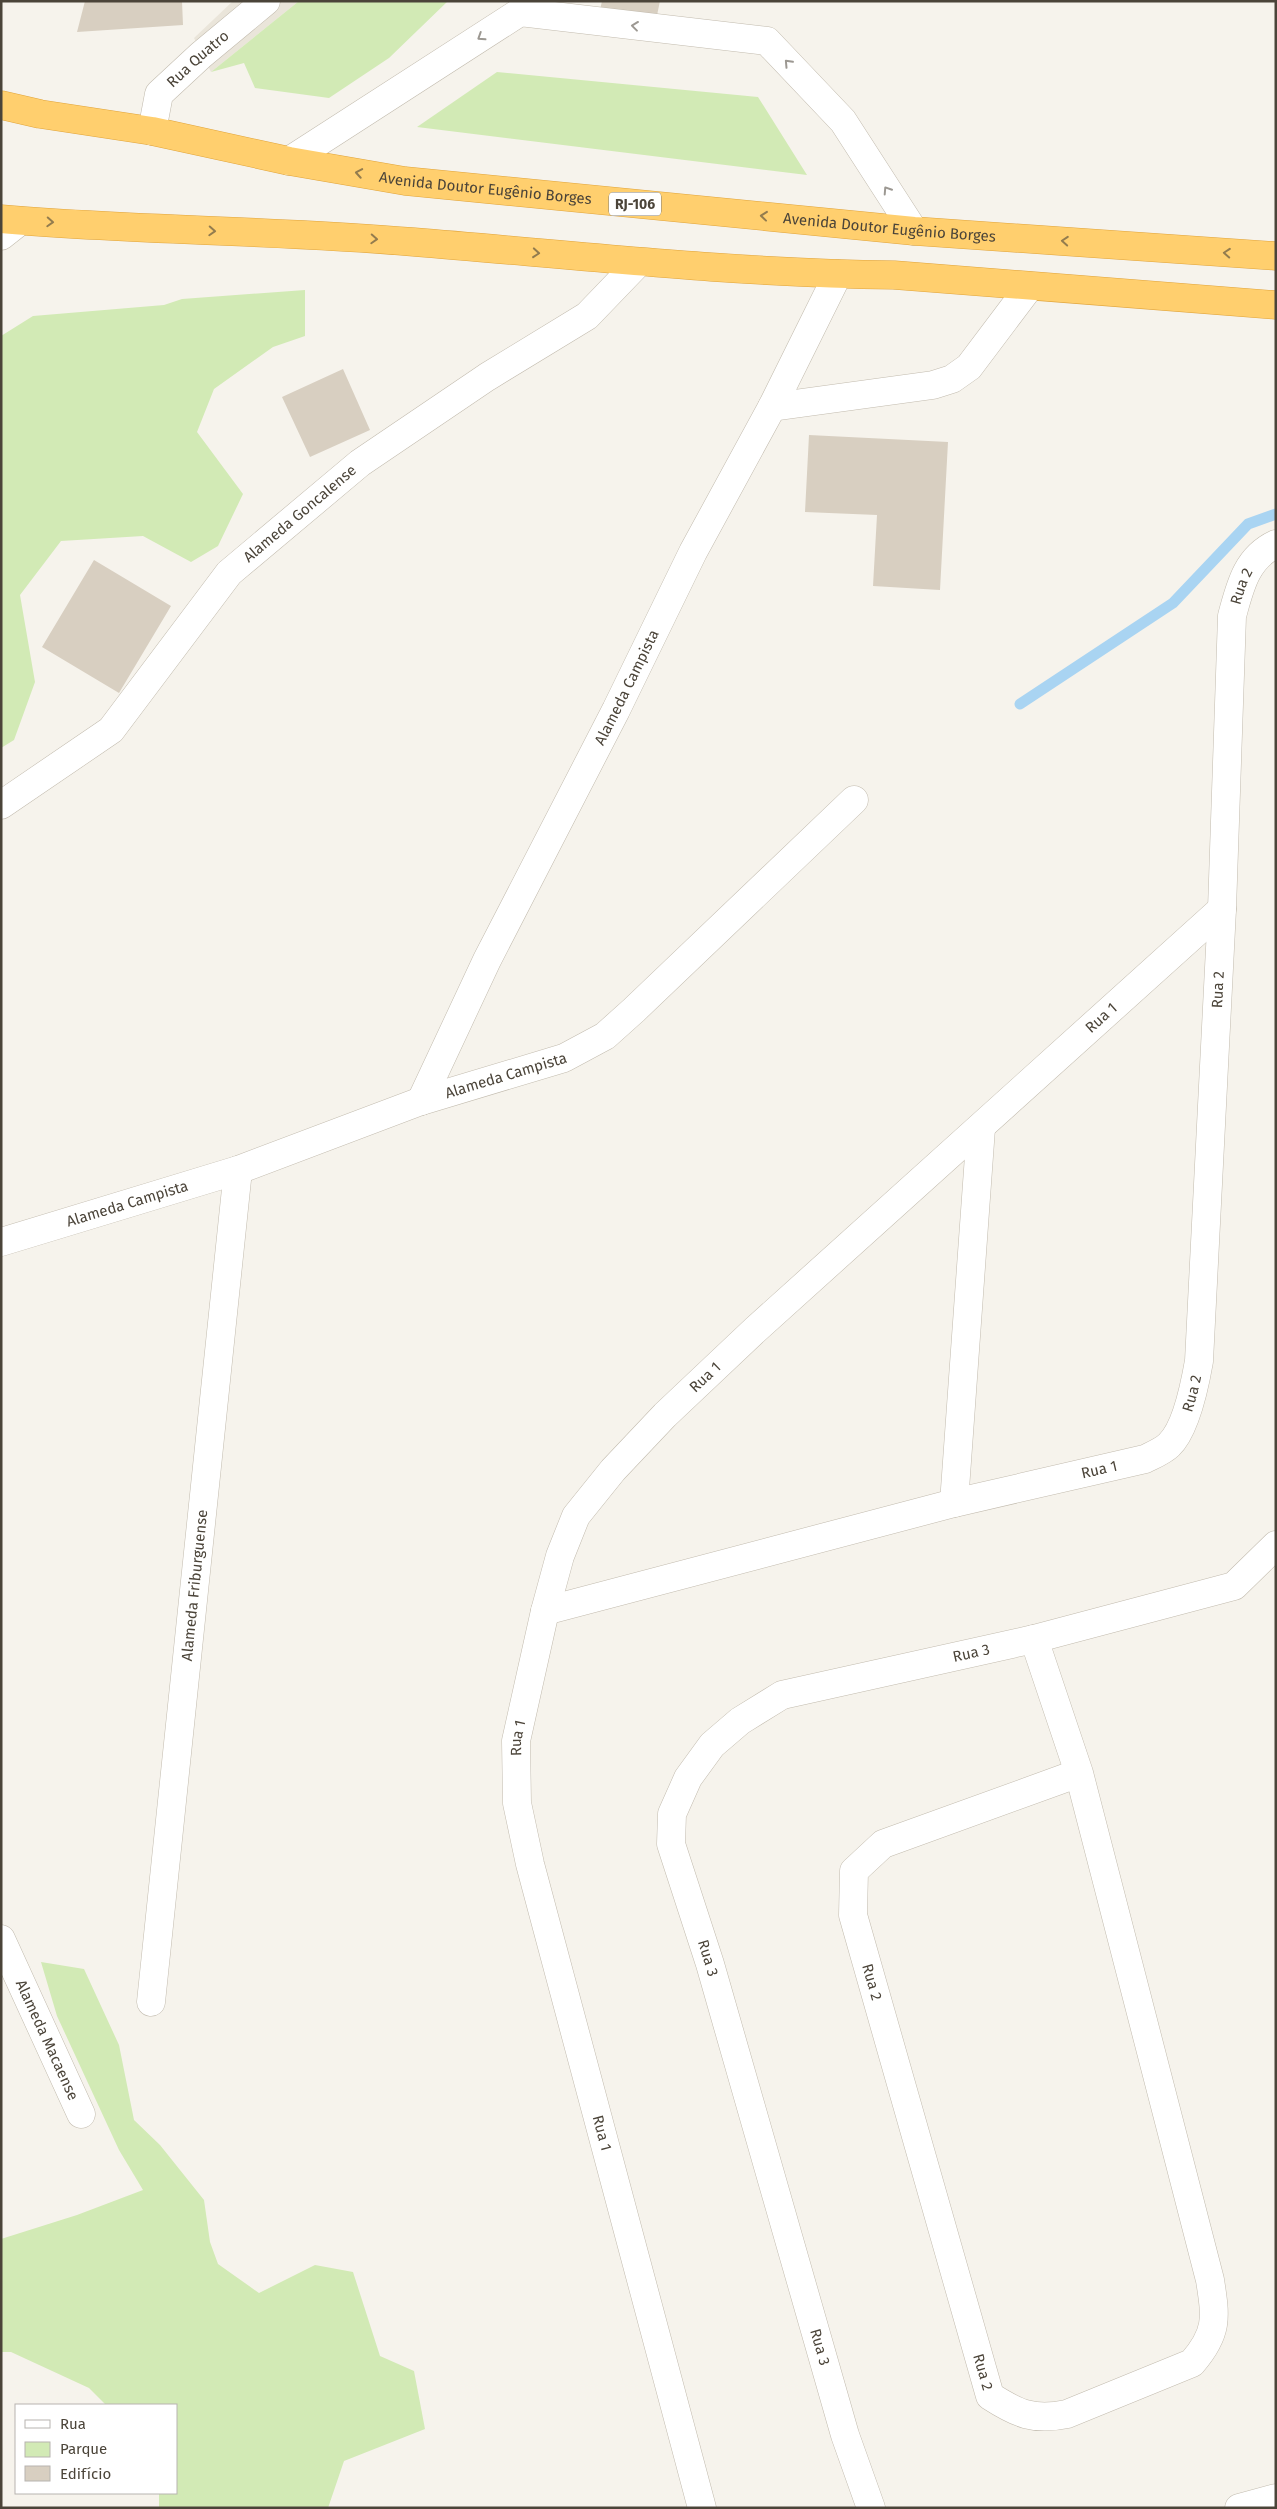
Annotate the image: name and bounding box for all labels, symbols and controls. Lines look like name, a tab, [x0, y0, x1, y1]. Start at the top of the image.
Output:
one-way arrow	[631, 21, 639, 32]
street label: Rua Quatro	[163, 27, 232, 91]
one-way arrow	[477, 31, 486, 41]
one-way arrow	[785, 59, 794, 68]
street label: Avenida Doutor Eugênio Borges	[378, 168, 592, 208]
one-way arrow	[354, 169, 363, 179]
one-way arrow	[884, 186, 894, 195]
road number: RJ-106	[609, 192, 661, 215]
street label: Avenida Doutor Eugênio Borges	[782, 209, 996, 246]
one-way arrow	[759, 211, 767, 222]
one-way arrow	[46, 217, 54, 228]
one-way arrow	[208, 225, 216, 236]
one-way arrow	[371, 234, 379, 245]
one-way arrow	[1061, 236, 1069, 247]
one-way arrow	[533, 247, 541, 258]
one-way arrow	[1223, 247, 1231, 258]
street label: Alameda Goncalense	[240, 461, 360, 566]
street label: Rua 2	[1227, 565, 1256, 607]
street label: Alameda Campista	[591, 627, 663, 748]
street label: Rua 2	[1208, 971, 1228, 1009]
street label: Rua 1	[1082, 999, 1121, 1037]
street label: Alameda Campista	[443, 1049, 569, 1102]
street label: Alameda Campista	[64, 1177, 190, 1231]
street label: Rua 1	[686, 1358, 724, 1396]
street label: Rua 2	[1178, 1373, 1205, 1414]
street label: Rua 1	[1079, 1457, 1119, 1482]
street label: Alameda Friburguense	[178, 1509, 211, 1662]
street label: Rua 3	[951, 1640, 991, 1666]
street label: Rua 1	[507, 1718, 529, 1756]
street label: Rua 3	[694, 1937, 722, 1979]
street label: Rua 2	[858, 1962, 886, 2002]
street label: Alameda Macaense	[12, 1977, 82, 2103]
street label: Rua 1	[589, 2113, 615, 2153]
street label: Rua 3	[806, 2327, 834, 2367]
street label: Rua 2	[969, 2352, 997, 2392]
legend	[15, 2404, 178, 2494]
text: Rua	[60, 2415, 86, 2433]
text: Parque	[60, 2440, 107, 2458]
text: Edifício	[60, 2465, 111, 2483]

